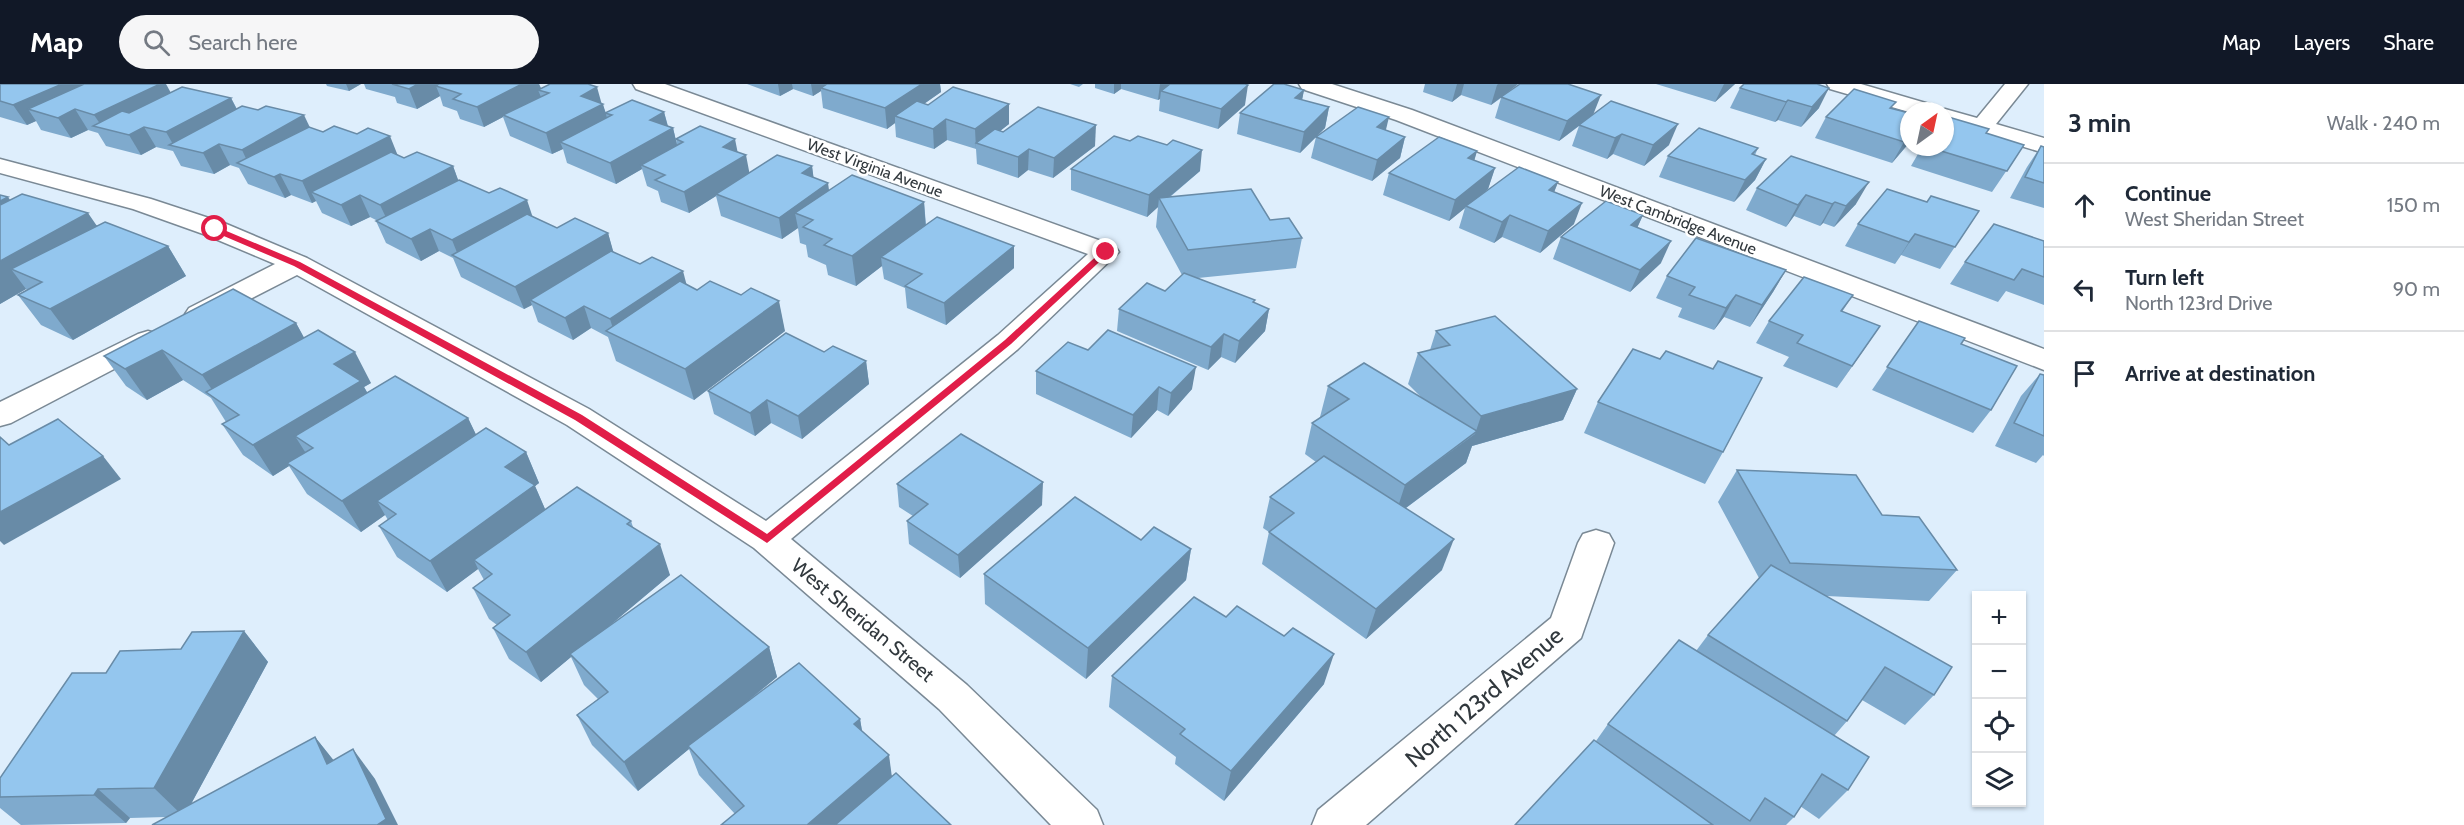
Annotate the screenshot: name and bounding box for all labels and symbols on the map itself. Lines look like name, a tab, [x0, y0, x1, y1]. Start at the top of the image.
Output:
north arrow	[1900, 102, 1954, 156]
street label: West Virginia Avenue	[804, 135, 946, 201]
street label: West Cambridge Avenue	[1597, 181, 1759, 259]
route start	[201, 215, 227, 241]
route end	[1092, 238, 1118, 264]
street label: West Sheridan Street	[787, 553, 939, 687]
street label: North 123rd Avenue	[1399, 621, 1569, 773]

